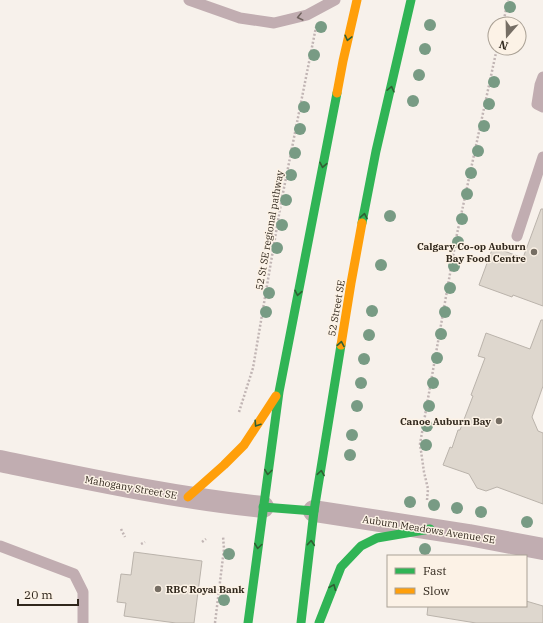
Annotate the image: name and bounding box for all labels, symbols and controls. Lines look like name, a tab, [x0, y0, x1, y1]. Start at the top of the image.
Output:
one-way arrow	[297, 12, 304, 20]
north arrow	[487, 16, 527, 56]
one-way arrow	[345, 35, 353, 41]
text: N	[497, 37, 510, 53]
one-way arrow	[386, 86, 394, 92]
one-way arrow	[319, 162, 327, 168]
street label: 52 St SE regional pathway	[253, 168, 287, 291]
one-way arrow	[359, 213, 368, 219]
place label: Calgary Co-op Auburn Bay Food Centre	[417, 240, 526, 265]
marker: Calgary Co-op Auburn Bay Food Centre	[529, 247, 539, 257]
street label: 52 Street SE	[325, 279, 348, 337]
one-way arrow	[294, 290, 303, 296]
one-way arrow	[336, 341, 345, 347]
place label: Canoe Auburn Bay	[400, 415, 491, 428]
marker: Canoe Auburn Bay	[494, 416, 504, 426]
one-way arrow	[255, 420, 262, 427]
one-way arrow	[264, 469, 273, 475]
one-way arrow	[316, 469, 325, 476]
street label: Mahogany Street SE	[84, 473, 178, 502]
street label: Auburn Meadows Avenue SE	[362, 513, 496, 546]
one-way arrow	[306, 540, 315, 546]
one-way arrow	[254, 543, 263, 549]
legend	[387, 555, 527, 607]
text: Fast	[423, 563, 447, 578]
scale bar	[18, 581, 78, 607]
place label: RBC Royal Bank	[166, 583, 245, 596]
one-way arrow	[329, 583, 337, 590]
text: Slow	[423, 583, 450, 598]
marker: RBC Royal Bank	[153, 584, 163, 594]
text: 20 m	[24, 587, 53, 602]

